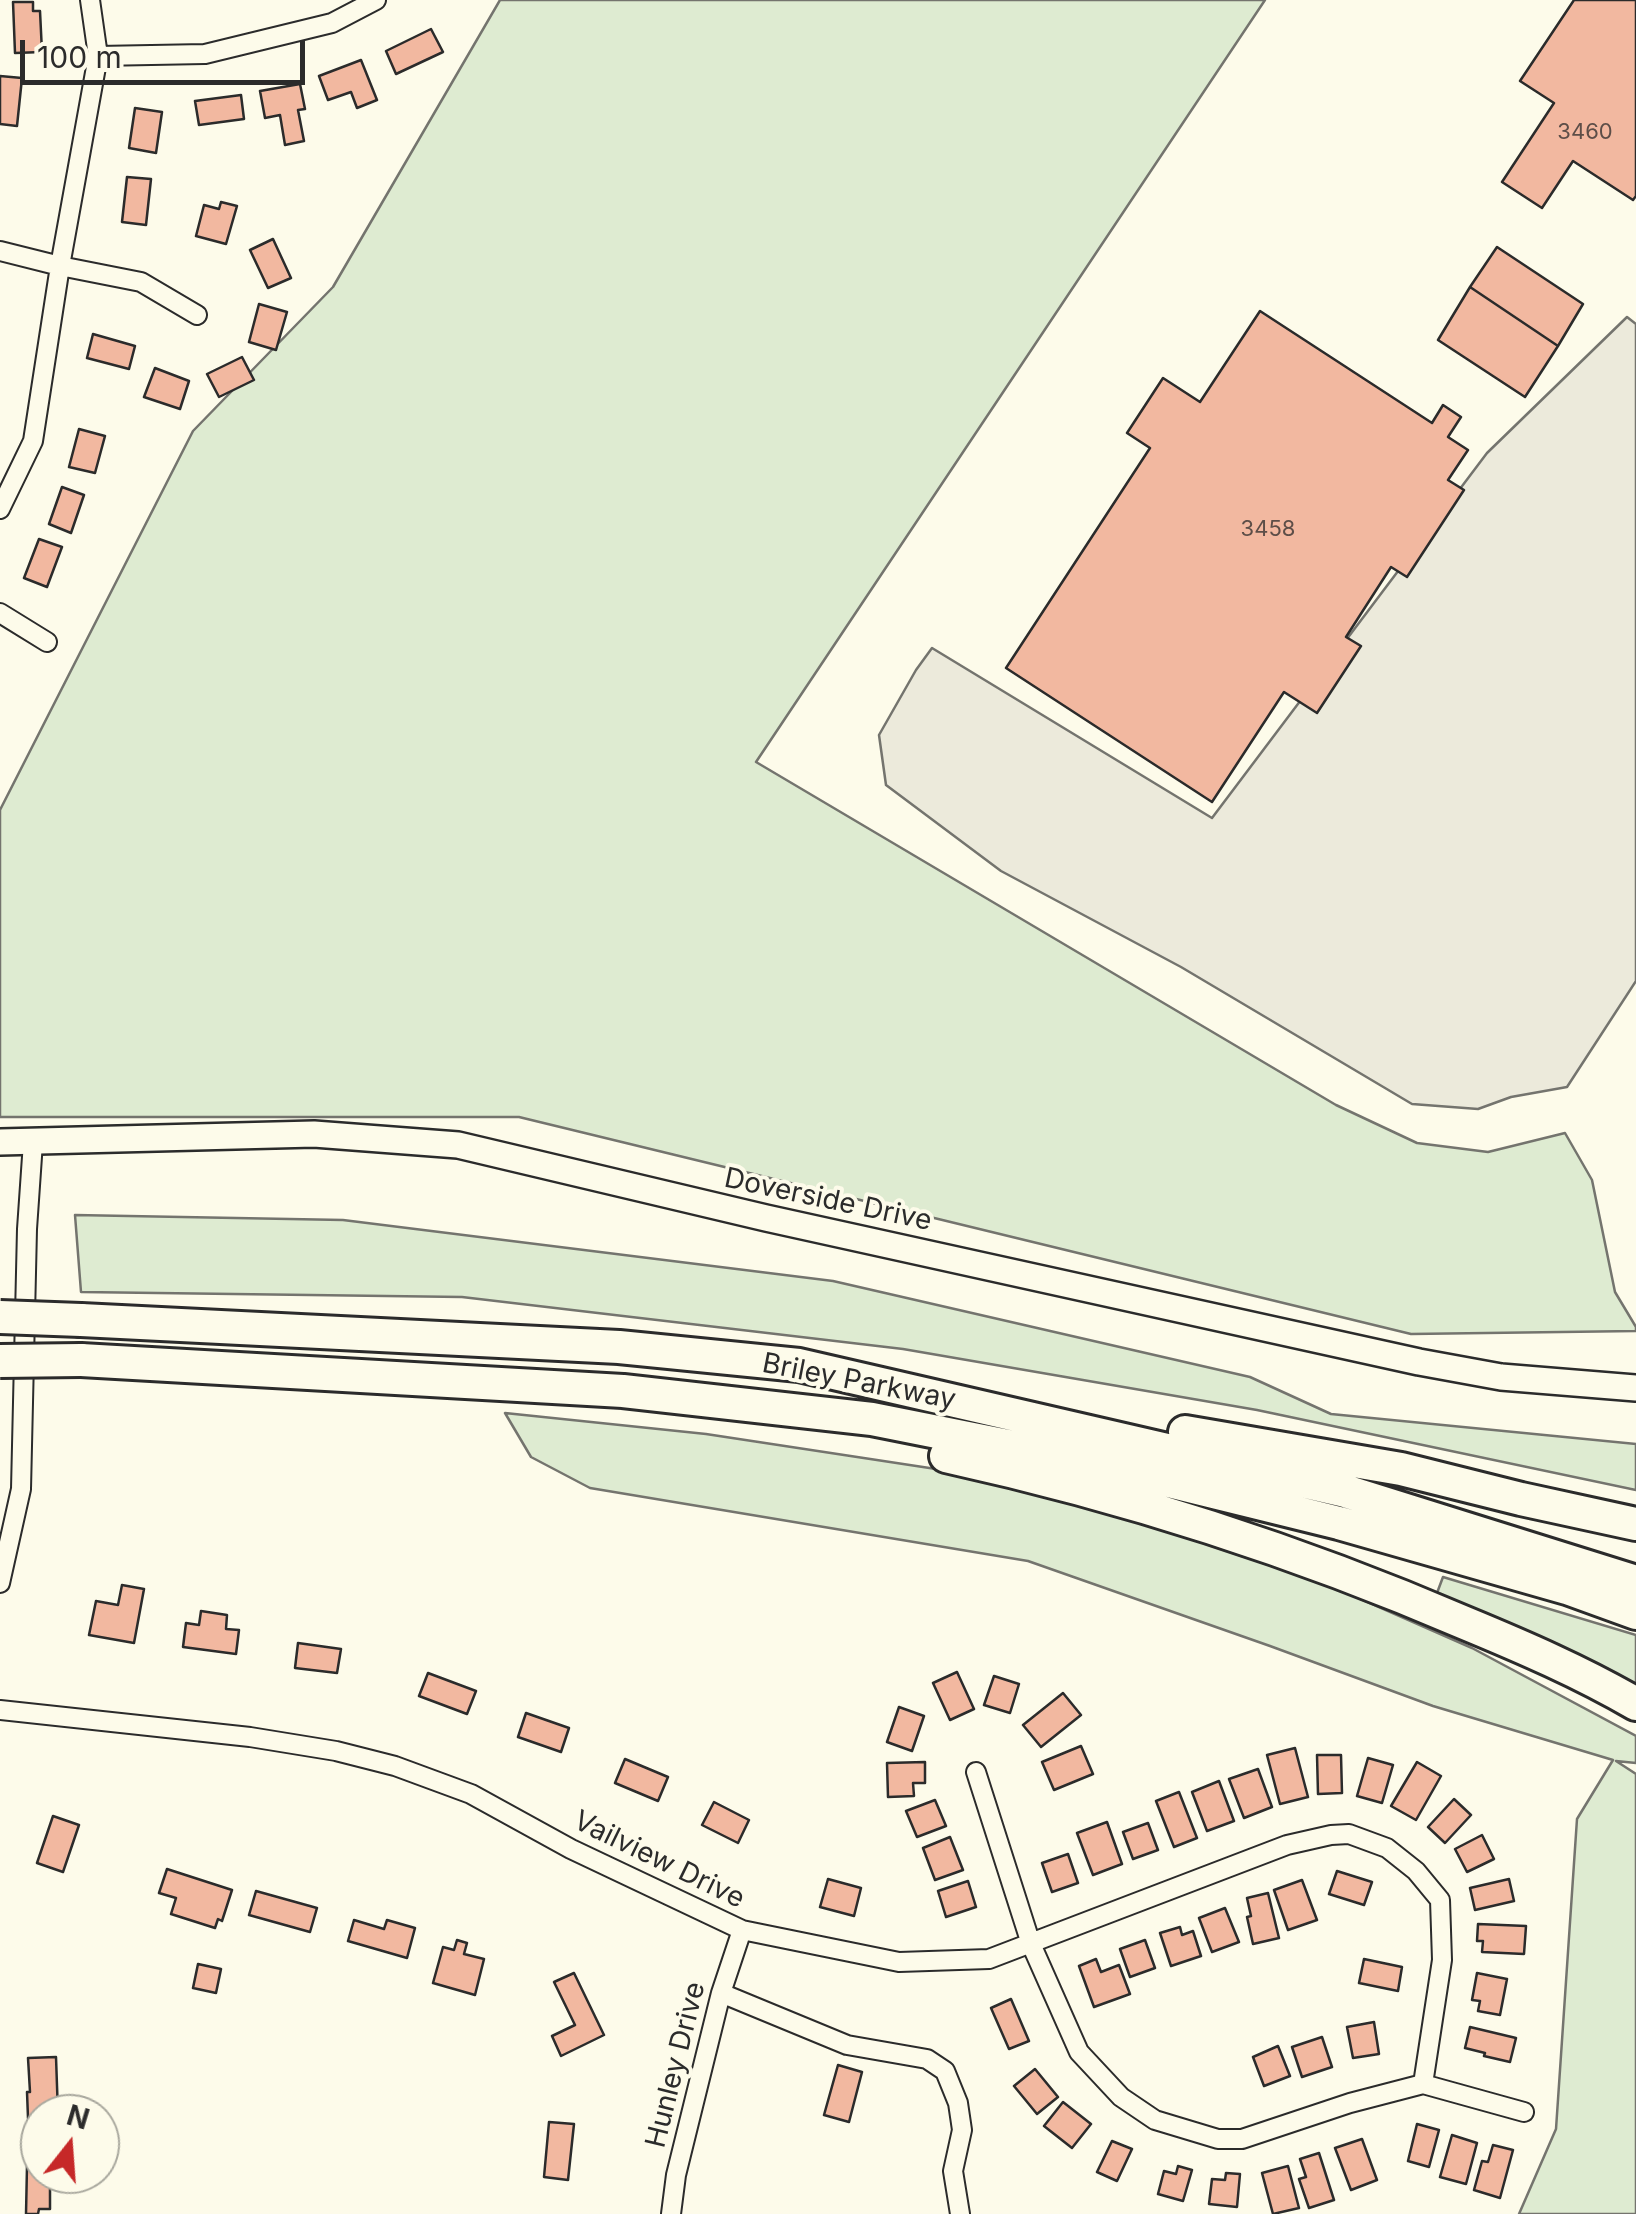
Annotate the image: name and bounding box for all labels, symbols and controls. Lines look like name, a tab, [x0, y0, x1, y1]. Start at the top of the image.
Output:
scale bar	[25, 20, 310, 82]
text: 100 m	[37, 39, 122, 75]
house number: 3460	[1557, 119, 1613, 145]
house number: 3458	[1241, 516, 1295, 542]
street label: Doverside Drive	[721, 1162, 935, 1238]
street label: Briley Parkway	[760, 1347, 958, 1417]
street label: Vailview Drive	[568, 1804, 750, 1916]
street label: Hunley Drive	[639, 1979, 713, 2151]
north arrow	[20, 2094, 120, 2194]
text: N	[63, 2098, 93, 2137]

